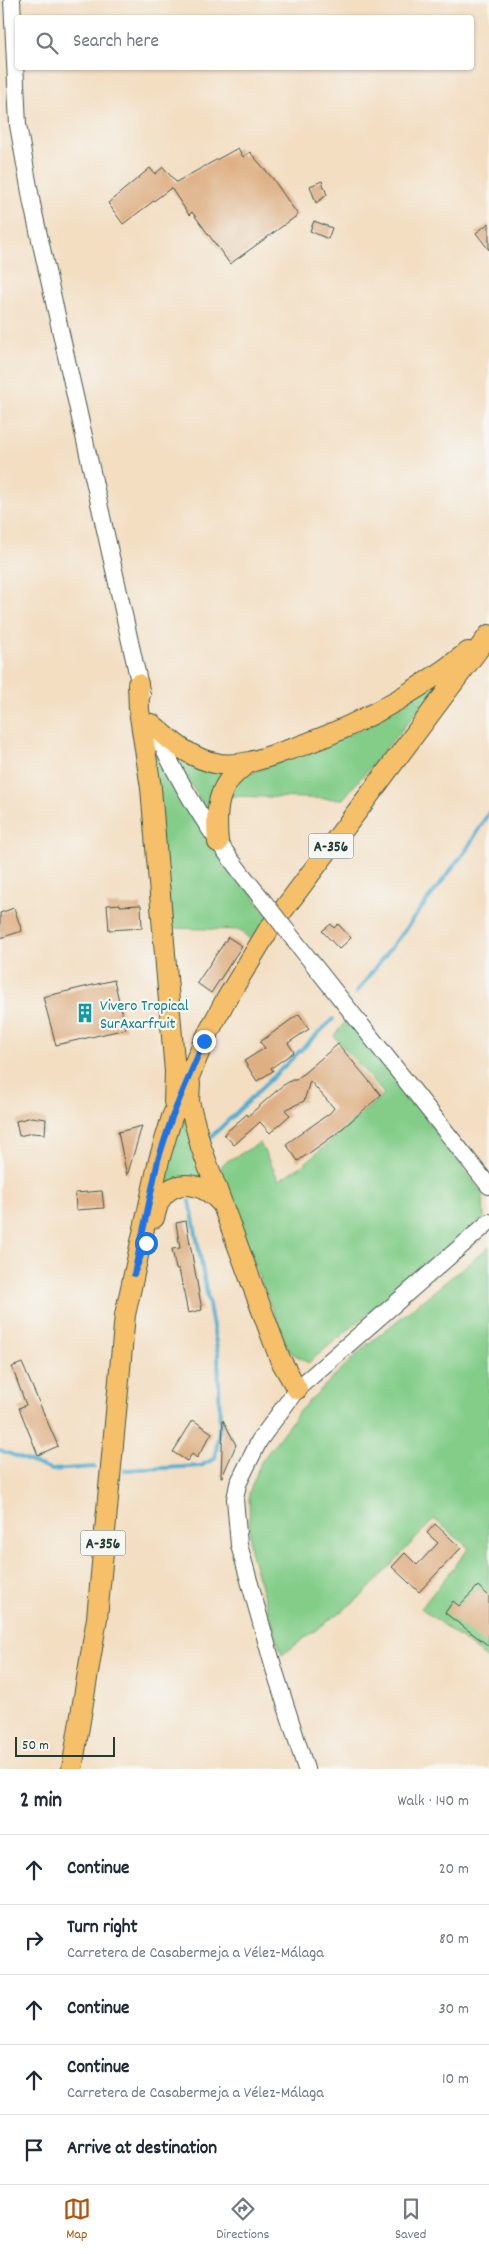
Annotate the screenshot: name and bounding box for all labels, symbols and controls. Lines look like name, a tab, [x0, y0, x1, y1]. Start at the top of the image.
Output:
search box	[15, 15, 474, 70]
icon: search	[33, 29, 61, 57]
text: Search here	[73, 29, 159, 56]
road number: A-356	[308, 834, 354, 858]
place label: Vivero Tropical SurAxarfruit	[100, 995, 189, 1036]
building icon: Vivero Tropical SurAxarfruit	[74, 1002, 96, 1024]
route end	[193, 1030, 216, 1053]
route start	[135, 1232, 158, 1255]
road number: A-356	[80, 1530, 126, 1556]
scale bar	[15, 1734, 115, 1757]
text: 50 m	[22, 1736, 49, 1756]
text: 2 min	[20, 1787, 62, 1817]
text: Walk · 140 m	[397, 1790, 469, 1813]
icon: ahead	[20, 1856, 48, 1884]
text: Continue	[67, 1856, 129, 1883]
text: 20 m	[439, 1858, 469, 1881]
text: Turn right	[67, 1915, 138, 1942]
icon: right	[20, 1926, 48, 1954]
text: 80 m	[439, 1928, 469, 1951]
text: Carretera de Casabermeja a Vélez-Málaga	[67, 1942, 324, 1965]
icon: ahead	[20, 1996, 48, 2024]
text: Continue	[67, 1996, 129, 2023]
text: 30 m	[439, 1998, 469, 2021]
text: Continue	[67, 2055, 129, 2082]
icon: ahead	[20, 2066, 48, 2094]
text: 10 m	[442, 2068, 469, 2091]
text: Carretera de Casabermeja a Vélez-Málaga	[67, 2082, 324, 2105]
icon: arrive	[20, 2136, 48, 2164]
text: Arrive at destination	[67, 2136, 217, 2163]
tab: Map	[63, 2195, 91, 2245]
tab: Directions	[216, 2195, 269, 2245]
tab: Saved	[395, 2195, 426, 2245]

